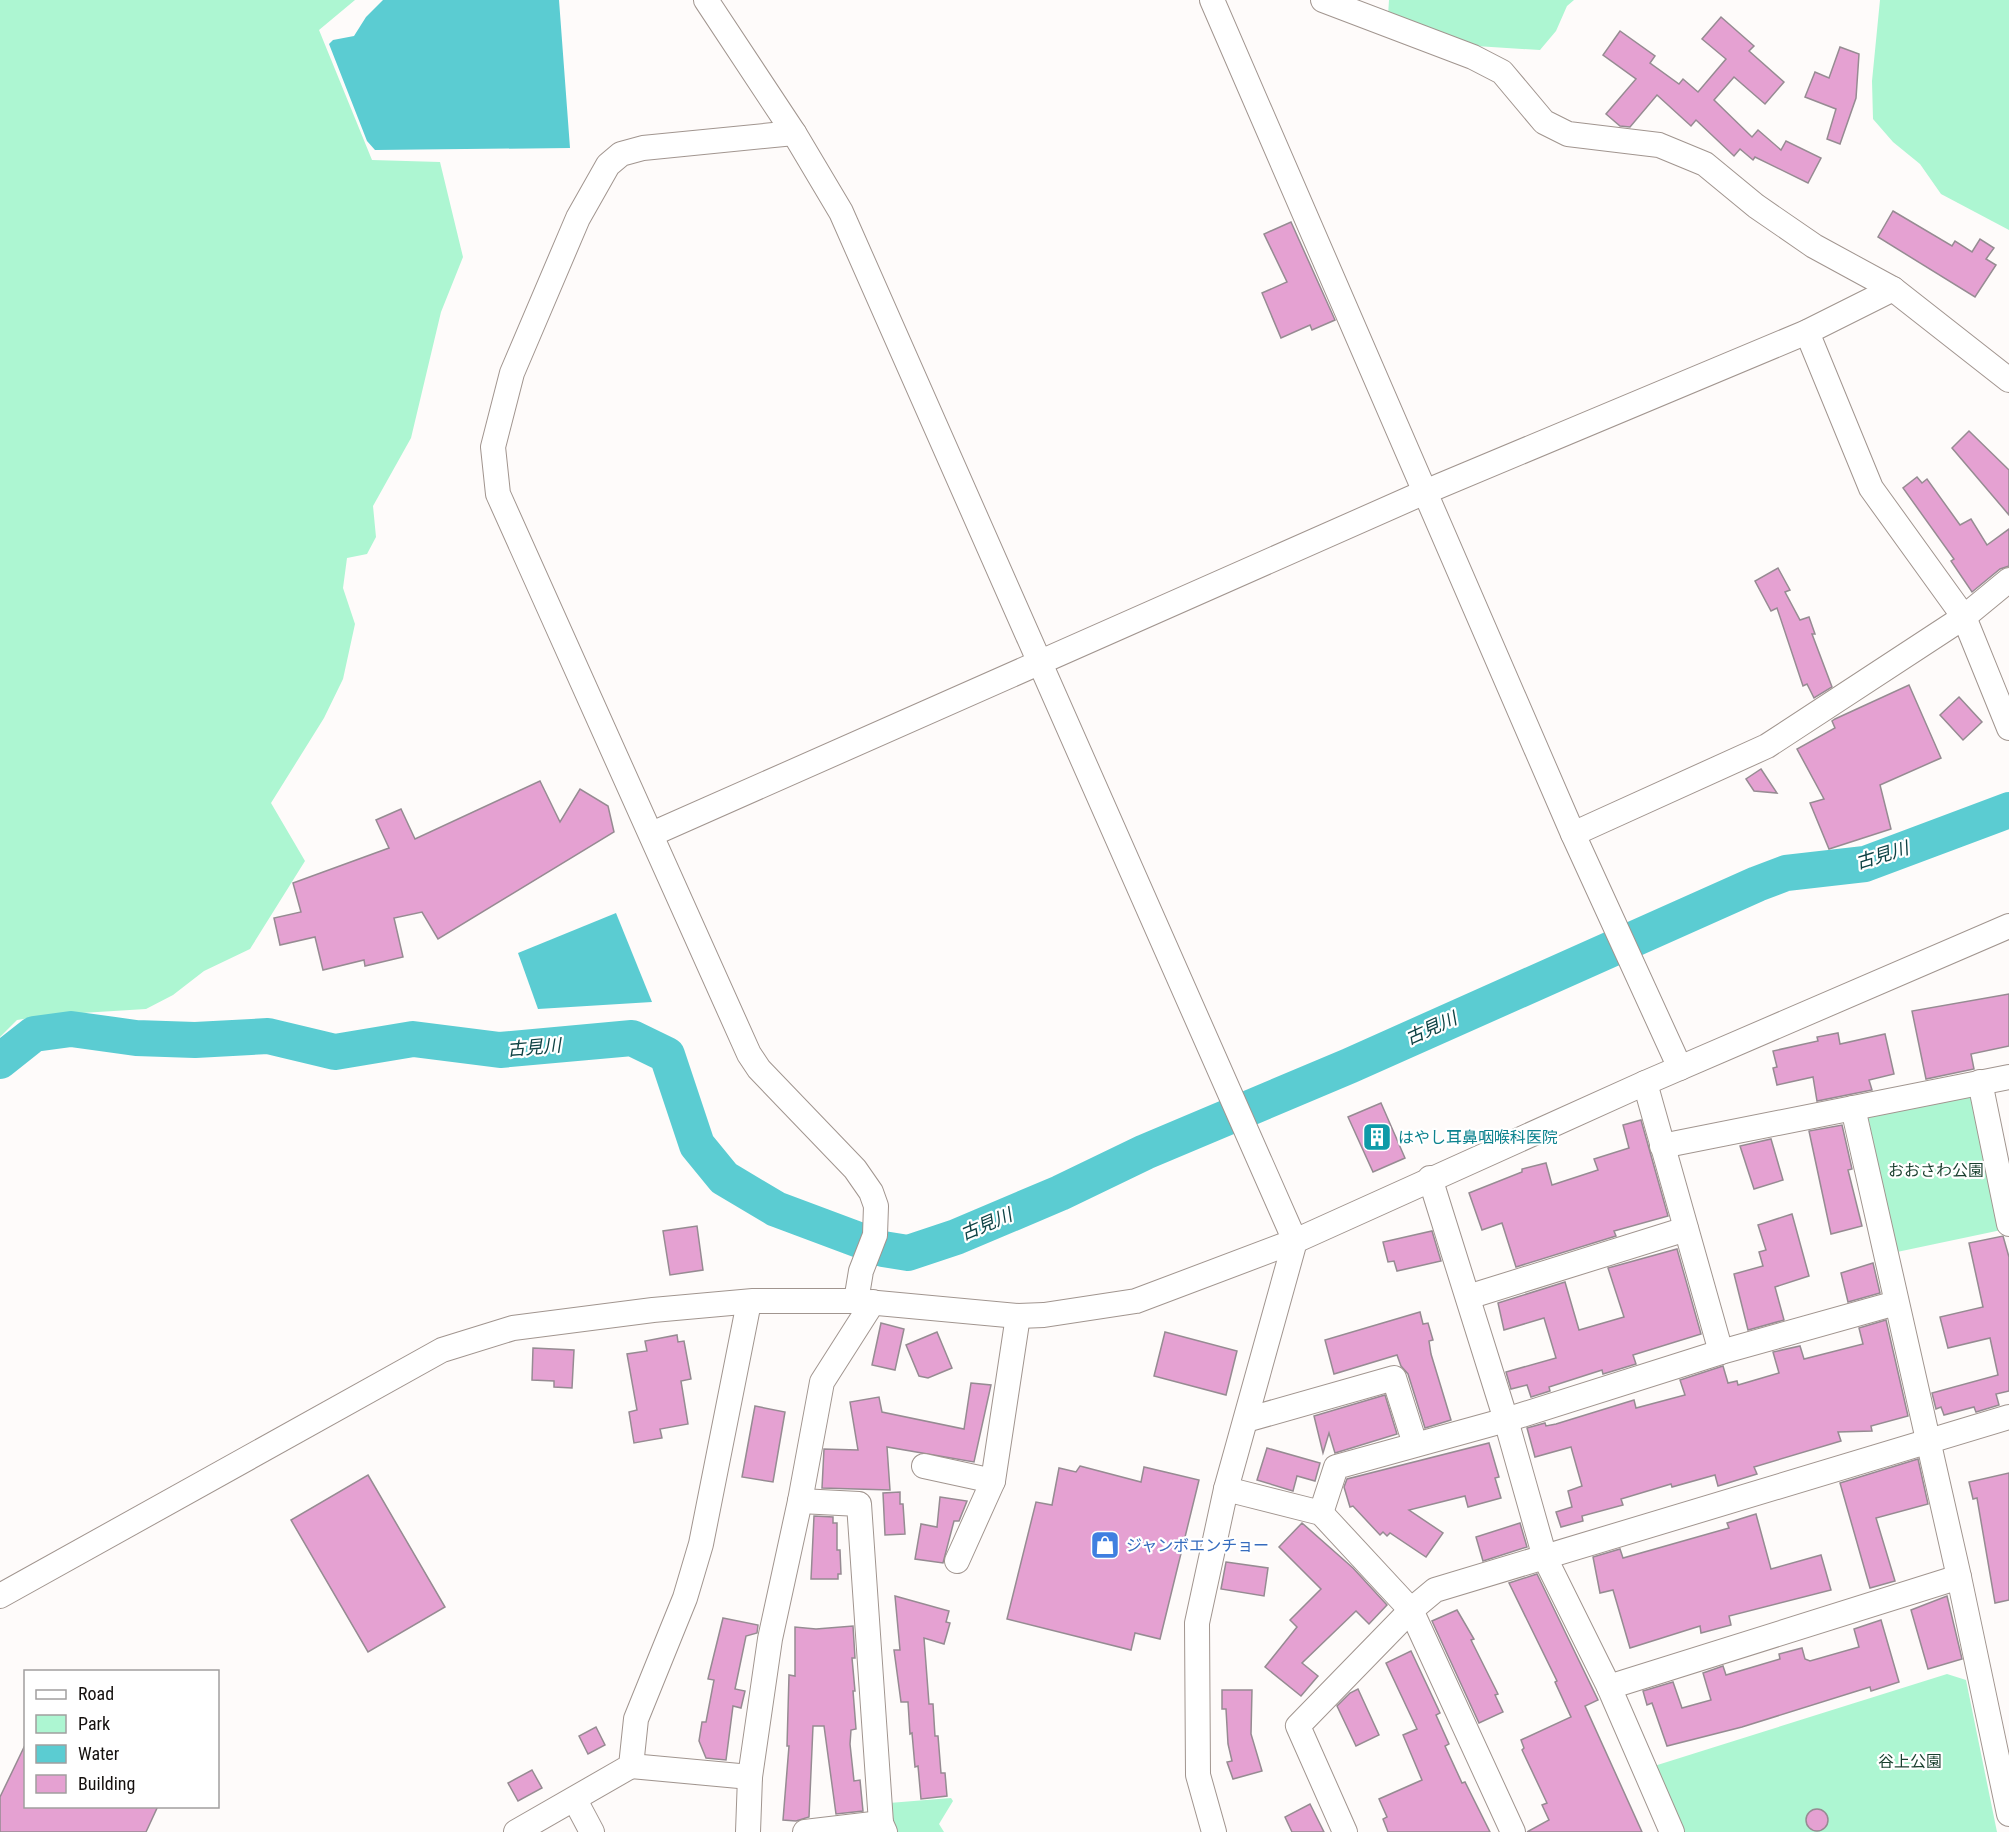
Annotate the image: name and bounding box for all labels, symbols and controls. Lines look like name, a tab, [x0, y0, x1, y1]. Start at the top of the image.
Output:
water label: 古見川	[1853, 836, 1913, 873]
water label: 古見川	[1402, 1007, 1462, 1049]
water label: 古見川	[506, 1034, 564, 1060]
building icon: はやし耳鼻咽喉科医院	[1361, 1121, 1393, 1153]
place label: はやし耳鼻咽喉科医院	[1398, 1128, 1558, 1147]
park label: おおさわ公園	[1888, 1161, 1984, 1180]
water label: 古見川	[957, 1203, 1017, 1244]
shop icon: ジャンボエンチョー	[1089, 1529, 1121, 1561]
place label: ジャンボエンチョー	[1126, 1536, 1269, 1555]
legend	[24, 1670, 219, 1808]
text: Road	[78, 1683, 114, 1704]
text: Park	[78, 1713, 110, 1734]
text: Water	[78, 1743, 120, 1764]
park label: 谷上公園	[1878, 1752, 1942, 1771]
text: Building	[78, 1773, 135, 1794]

